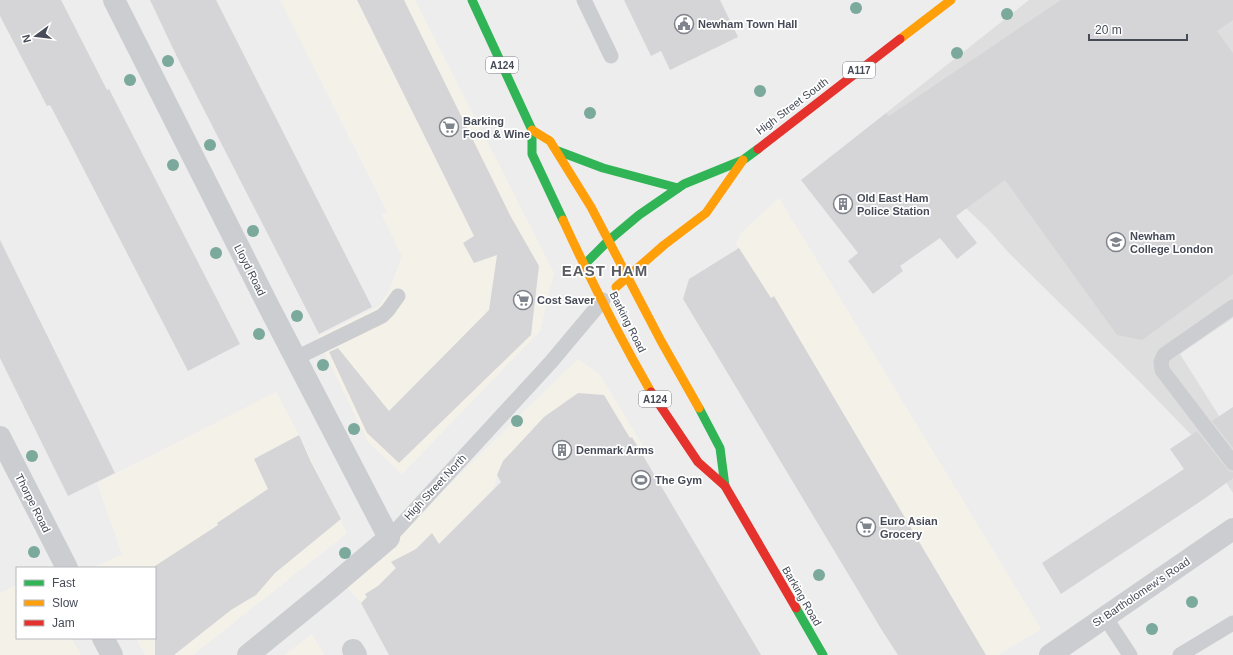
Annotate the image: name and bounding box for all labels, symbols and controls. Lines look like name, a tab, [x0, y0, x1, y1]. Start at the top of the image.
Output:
public building icon: Newham Town Hall	[673, 13, 695, 35]
north arrow	[16, 16, 56, 56]
scale bar	[1089, 16, 1187, 42]
place label: Newham Town Hall	[698, 18, 797, 30]
text: 20 m	[1095, 23, 1122, 37]
text: N	[20, 33, 33, 44]
road number: A124	[486, 57, 518, 73]
road number: A117	[843, 62, 875, 78]
street label: High Street South	[754, 75, 830, 137]
place label: Barking Food & Wine	[463, 115, 530, 140]
supermarket icon: Barking Food & Wine	[438, 116, 460, 138]
place label: Old East Ham Police Station	[857, 192, 930, 217]
building icon: Old East Ham Police Station	[832, 193, 854, 215]
place label: Newham College London	[1130, 230, 1213, 255]
school or university icon: Newham College London	[1105, 231, 1127, 253]
street label: Lloyd Road	[232, 242, 268, 298]
district label: EAST HAM	[562, 262, 648, 279]
supermarket icon: Cost Saver	[512, 289, 534, 311]
street label: Barking Road	[608, 290, 648, 354]
place label: Cost Saver	[537, 294, 595, 306]
road number: A124	[639, 391, 671, 407]
building icon: Denmark Arms	[551, 439, 573, 461]
place label: Denmark Arms	[576, 444, 654, 456]
street label: High Street North	[402, 452, 468, 522]
sports icon: The Gym	[630, 469, 652, 491]
street label: Thorpe Road	[13, 472, 53, 534]
place label: The Gym	[655, 474, 702, 486]
place label: Euro Asian Grocery	[880, 515, 938, 540]
supermarket icon: Euro Asian Grocery	[855, 516, 877, 538]
street label: St Bartholomew's Road	[1090, 555, 1192, 629]
street label: Barking Road	[780, 564, 824, 628]
legend	[16, 567, 156, 639]
text: Fast	[52, 576, 76, 590]
text: Slow	[52, 596, 78, 610]
text: Jam	[52, 616, 75, 630]

